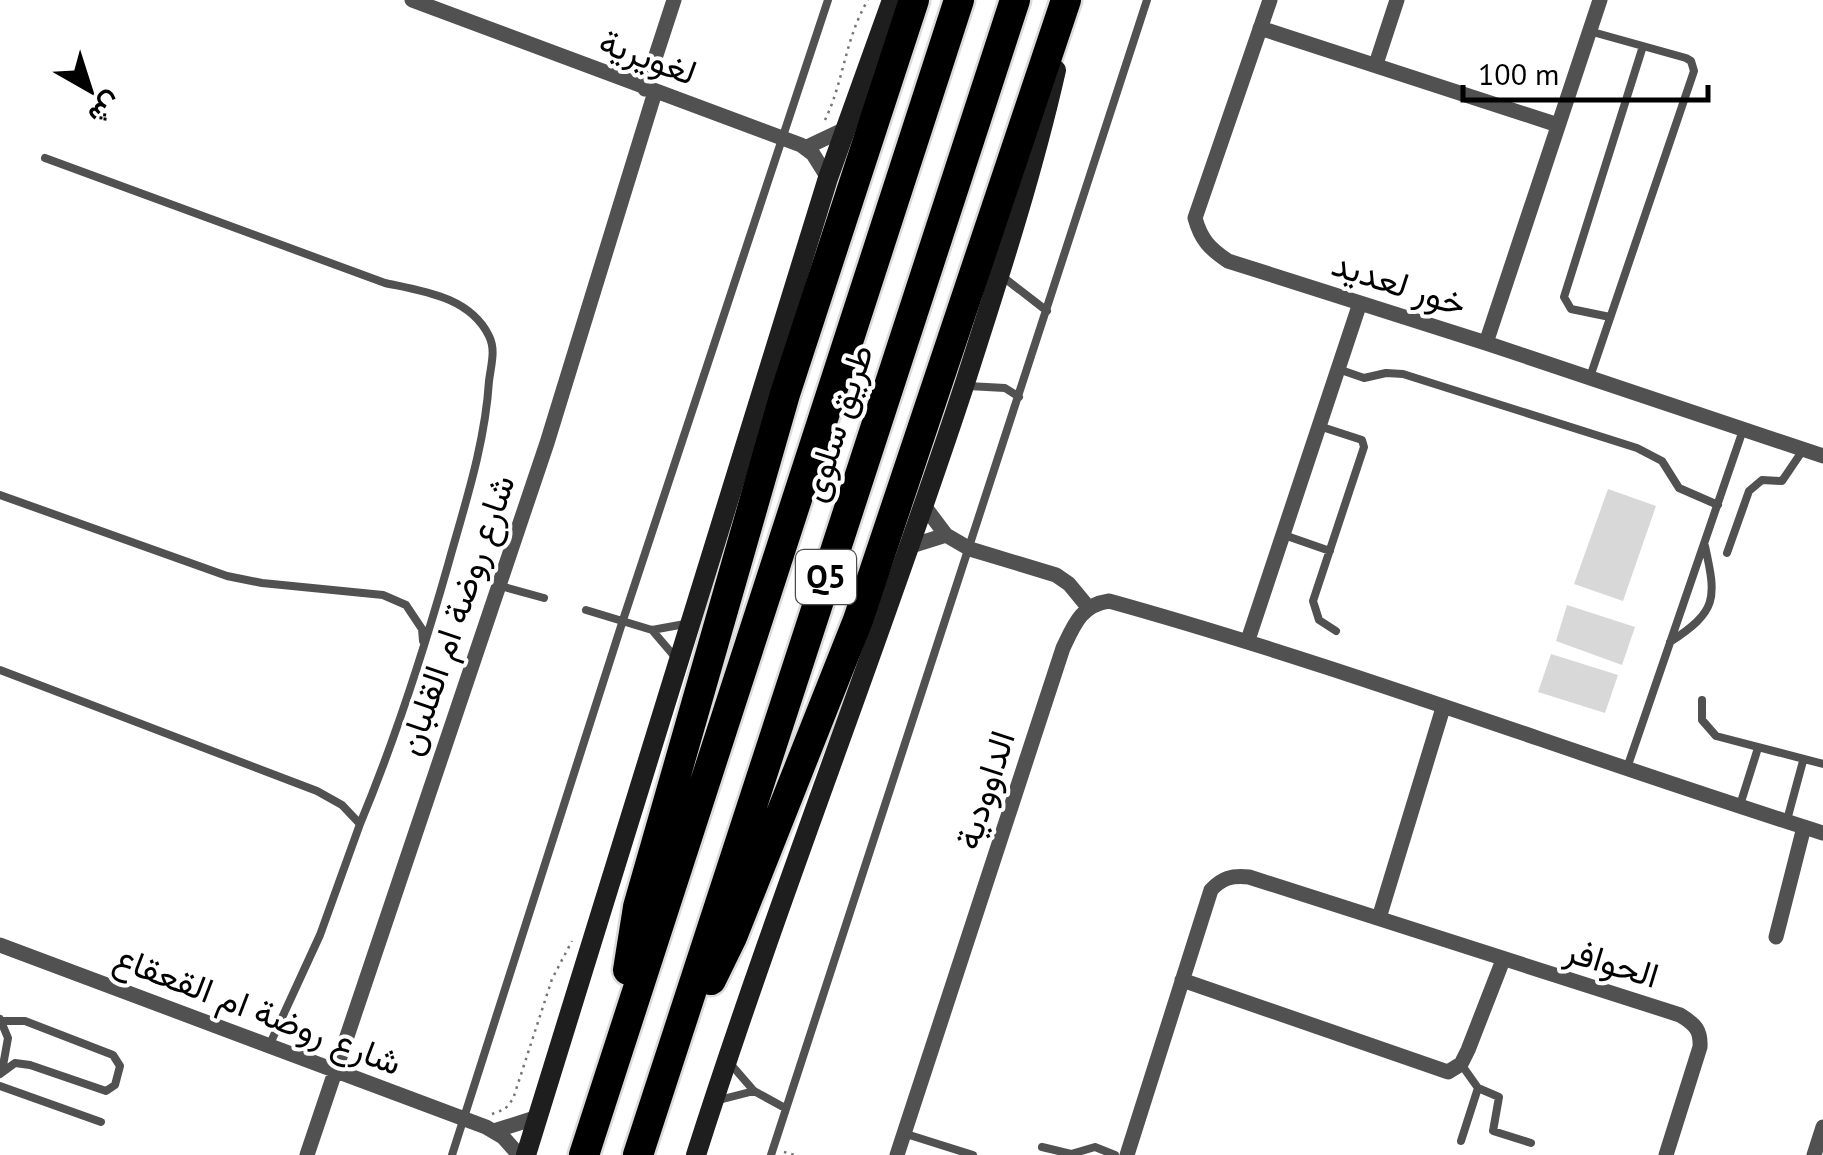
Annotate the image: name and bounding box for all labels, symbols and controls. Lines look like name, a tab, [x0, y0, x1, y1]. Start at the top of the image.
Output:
street label: لغويرية	[593, 17, 703, 95]
north arrow	[40, 40, 140, 140]
scale bar	[1463, 40, 1708, 102]
text: 100 m	[1478, 54, 1559, 93]
text: ش	[81, 85, 131, 135]
street label: خور لعديد	[1326, 240, 1472, 326]
street label: طريق سلوى	[789, 338, 883, 507]
street label: شارع روضة ام القلبان	[386, 468, 526, 762]
road number: Q5	[796, 550, 856, 604]
street label: الداوودية	[943, 725, 1025, 855]
street label: الحوافر	[1559, 926, 1665, 998]
street label: شارع روضة ام القعقاع	[107, 933, 409, 1087]

